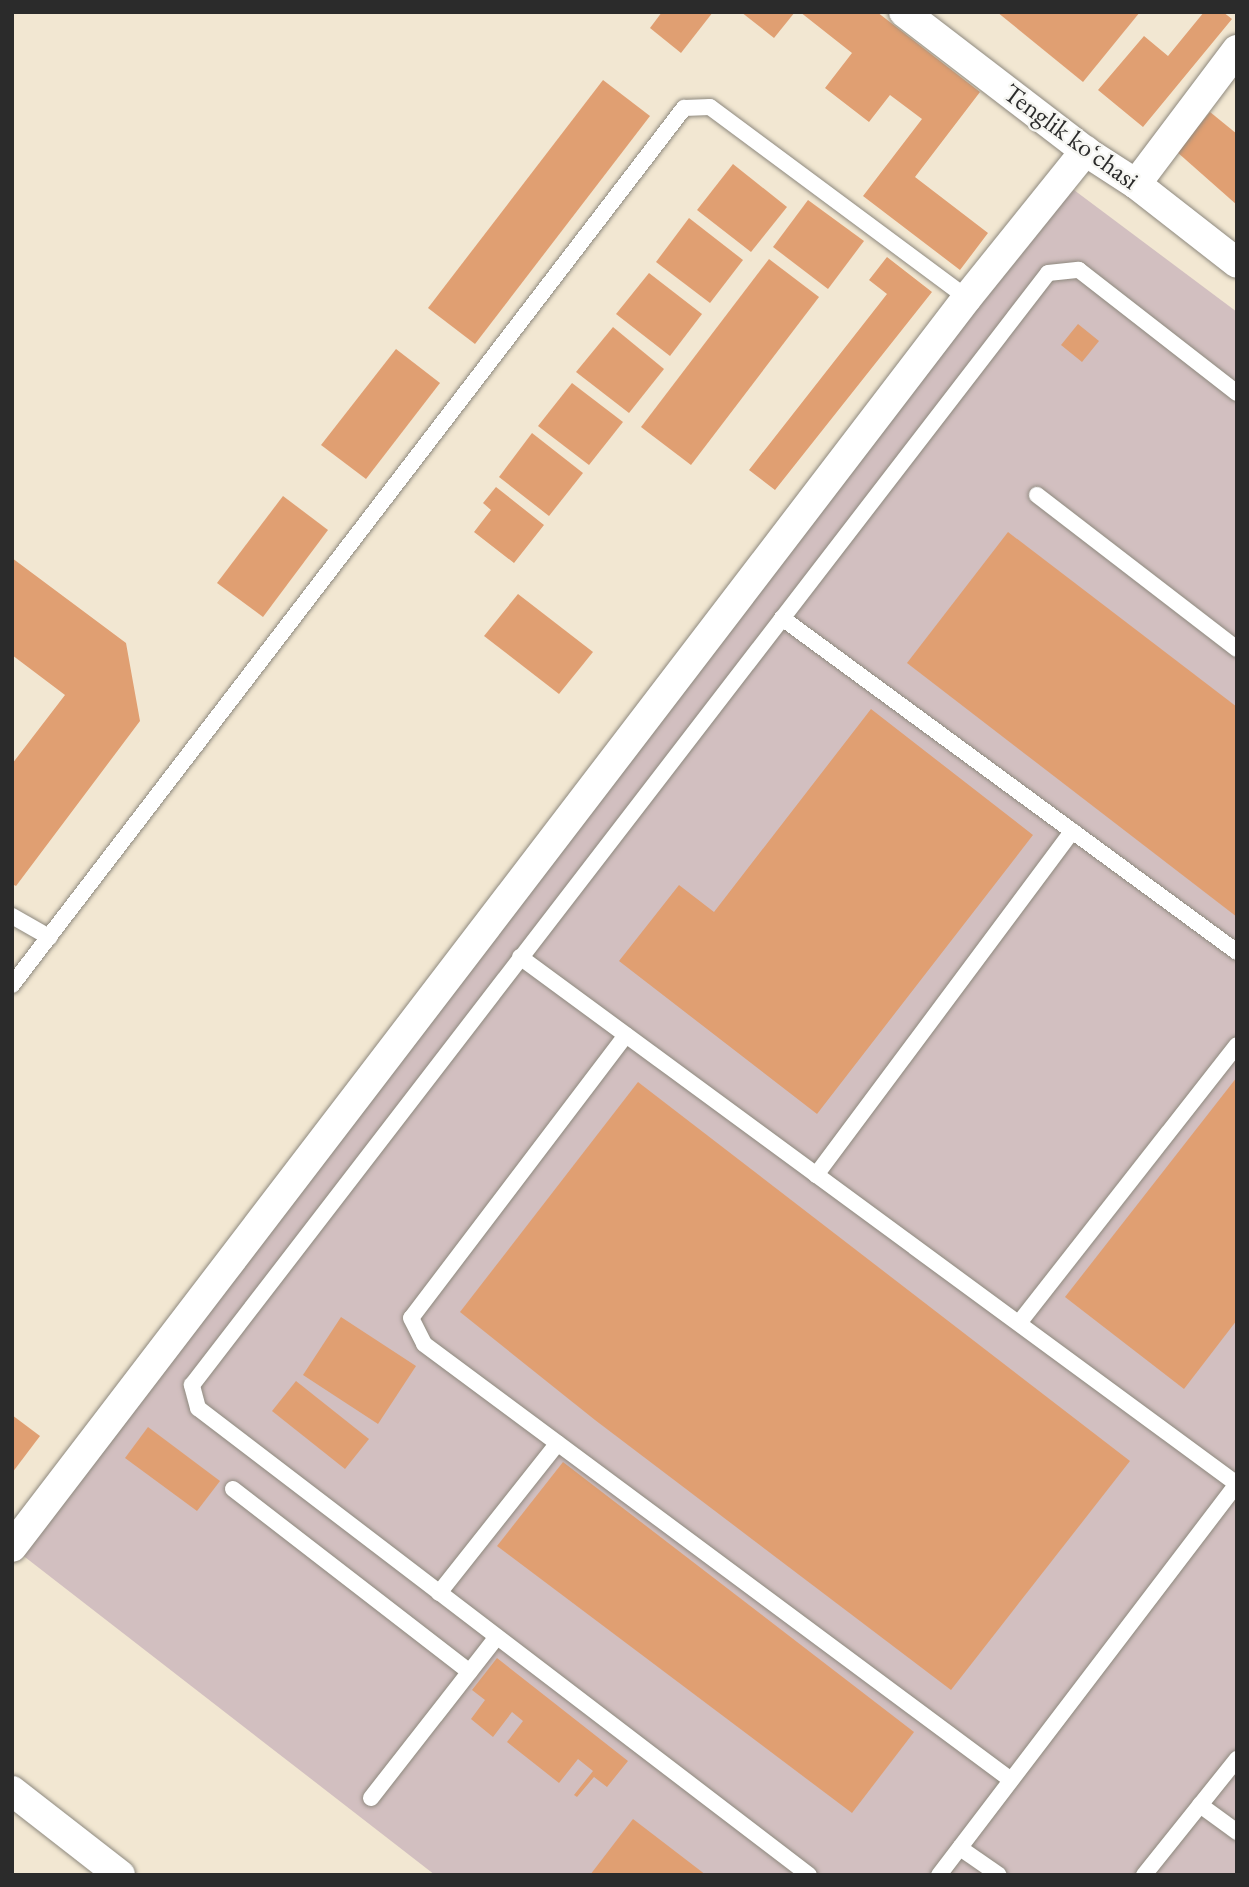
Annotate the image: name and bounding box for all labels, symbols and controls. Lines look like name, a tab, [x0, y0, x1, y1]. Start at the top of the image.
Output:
street label: Tenglik koʻchasi	[997, 78, 1145, 196]

